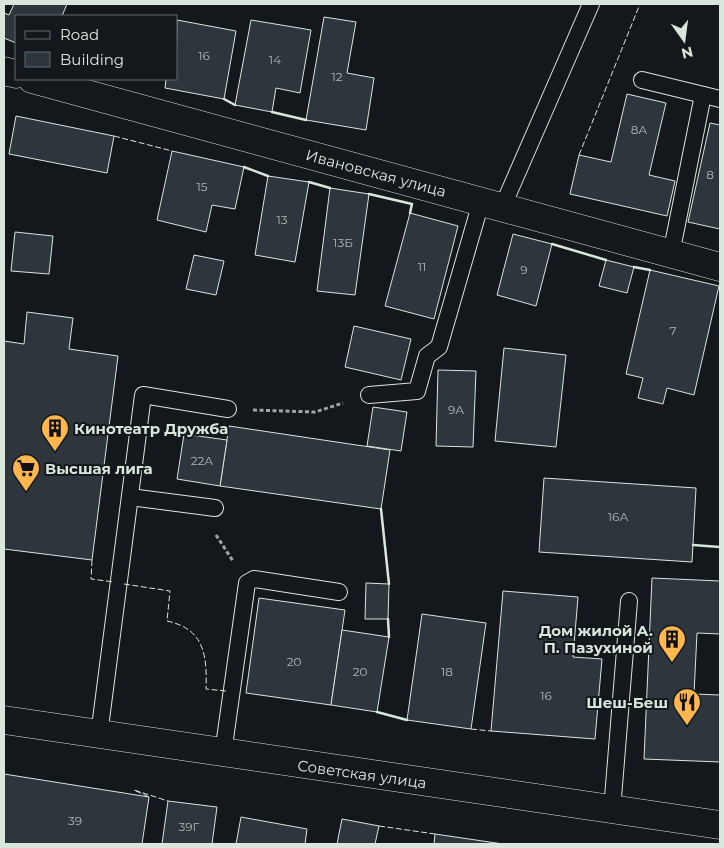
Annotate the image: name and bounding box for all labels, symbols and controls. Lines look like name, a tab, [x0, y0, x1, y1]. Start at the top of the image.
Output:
legend	[15, 15, 178, 80]
north arrow	[659, 15, 709, 65]
text: Road	[60, 25, 99, 44]
text: N	[679, 43, 695, 63]
house number: 16	[198, 48, 210, 63]
text: Building	[60, 50, 124, 69]
house number: 14	[269, 52, 281, 67]
house number: 12	[331, 69, 343, 84]
house number: 8А	[631, 122, 647, 137]
street label: Ивановская улица	[304, 145, 448, 201]
house number: 8	[706, 167, 714, 182]
house number: 15	[196, 179, 208, 194]
house number: 13	[276, 212, 288, 227]
house number: 13Б	[333, 235, 353, 250]
house number: 11	[418, 259, 426, 274]
house number: 9	[520, 262, 528, 277]
house number: 7	[669, 323, 677, 338]
house number: 9А	[448, 402, 464, 417]
building icon: Кинотеатр Дружба	[40, 413, 70, 452]
place label: Кинотеатр Дружба	[74, 419, 228, 438]
supermarket icon: Высшая лига	[11, 453, 41, 492]
house number: 22А	[191, 453, 213, 468]
place label: Высшая лига	[45, 459, 153, 478]
house number: 16А	[608, 509, 628, 524]
place label: Дом жилой А. П. Пазухиной	[539, 621, 653, 657]
building icon: Дом жилой А. П. Пазухиной	[657, 624, 687, 663]
house number: 20	[287, 654, 301, 669]
house number: 20	[353, 664, 367, 679]
house number: 18	[441, 664, 453, 679]
restaurant icon: Шеш-Беш	[672, 687, 702, 726]
house number: 16	[540, 688, 552, 703]
place label: Шеш-Беш	[586, 693, 668, 712]
street label: Советская улица	[296, 756, 428, 792]
house number: 39	[68, 813, 82, 828]
house number: 39Г	[179, 819, 200, 834]

